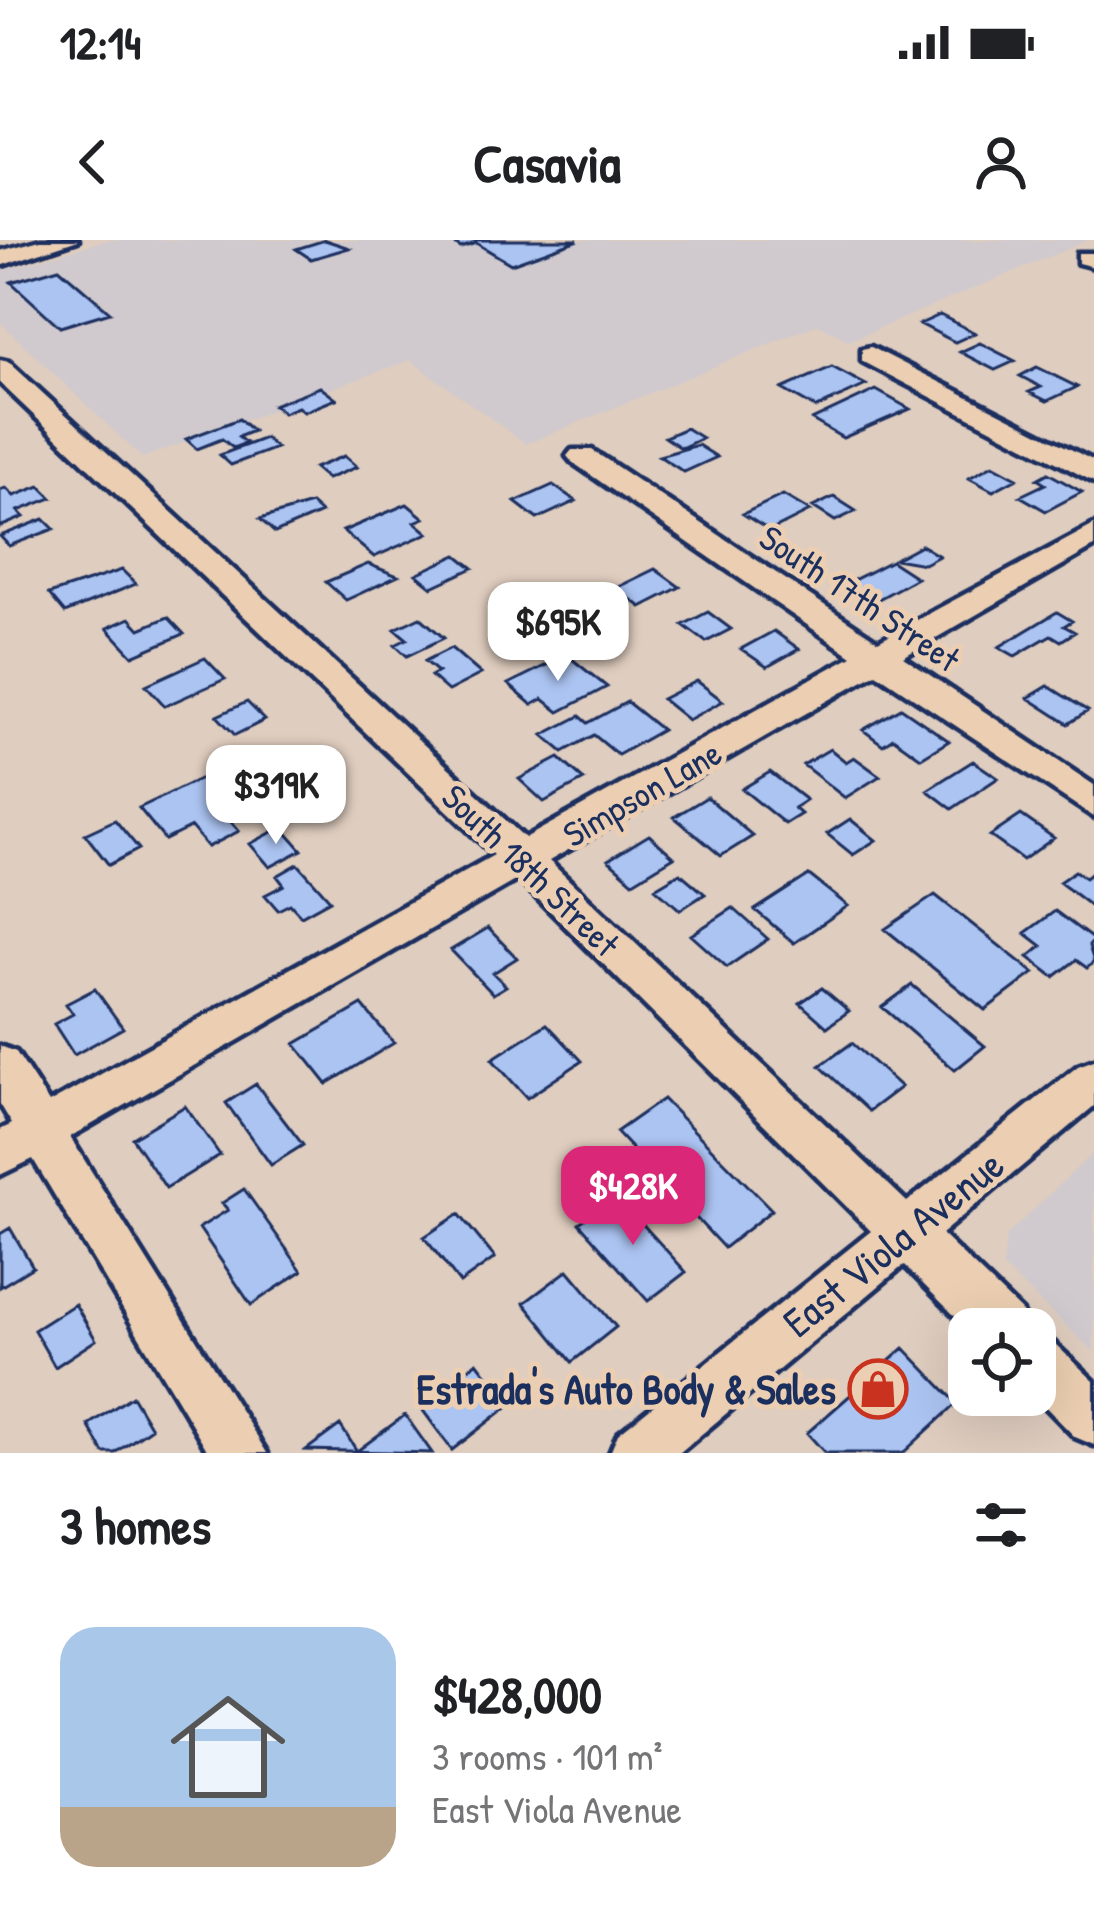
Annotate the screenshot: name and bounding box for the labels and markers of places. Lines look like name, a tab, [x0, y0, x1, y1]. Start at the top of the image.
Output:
pin: $695K	[474, 582, 642, 684]
pin: $319K	[192, 745, 360, 847]
pin: $428K	[549, 1146, 717, 1248]
shop icon: Estrada's Auto Body & Sales	[847, 1358, 909, 1420]
place label: Estrada's Auto Body & Sales	[417, 1360, 836, 1418]

